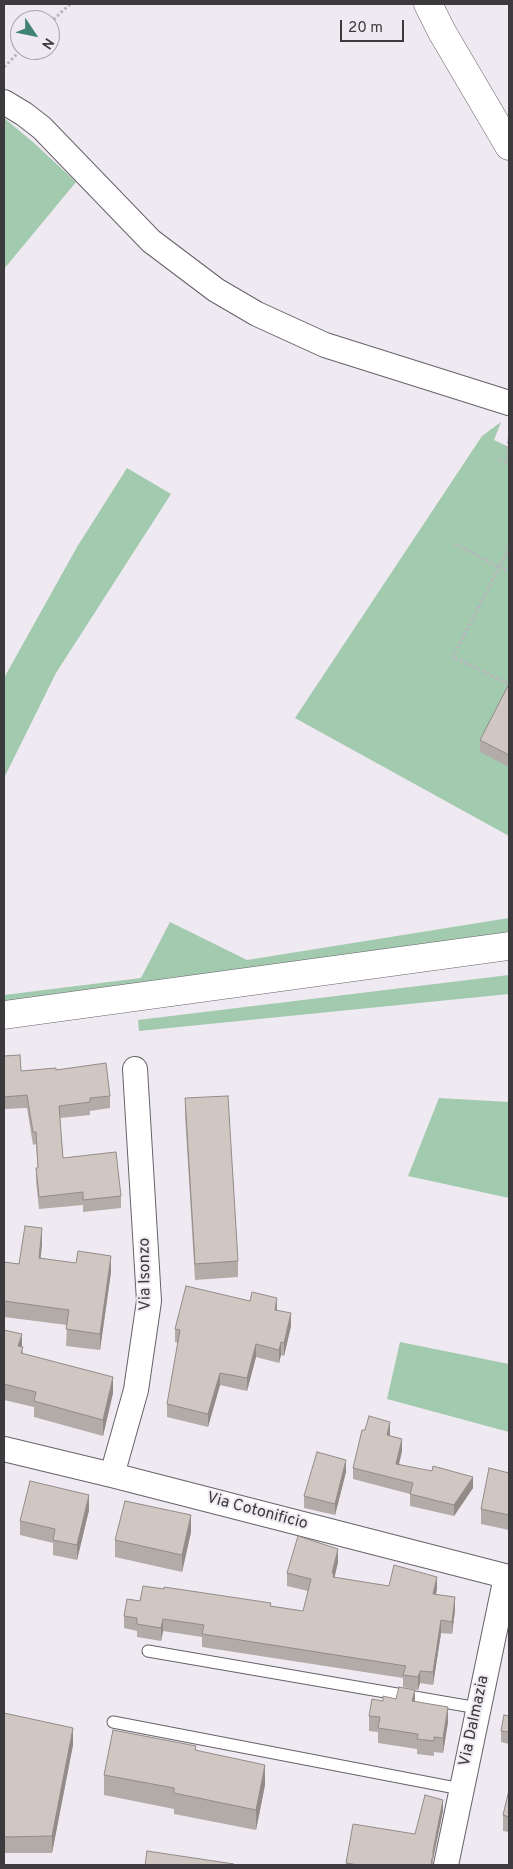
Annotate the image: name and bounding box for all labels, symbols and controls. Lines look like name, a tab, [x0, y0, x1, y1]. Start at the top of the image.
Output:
north arrow	[10, 10, 60, 60]
scale bar	[343, 10, 407, 42]
text: 20 m	[348, 19, 383, 38]
text: N	[37, 34, 57, 52]
street label: Via Isonzo	[136, 1237, 156, 1311]
street label: Via Cotonificio	[204, 1489, 310, 1535]
street label: Via Dalmazia	[456, 1674, 494, 1768]

